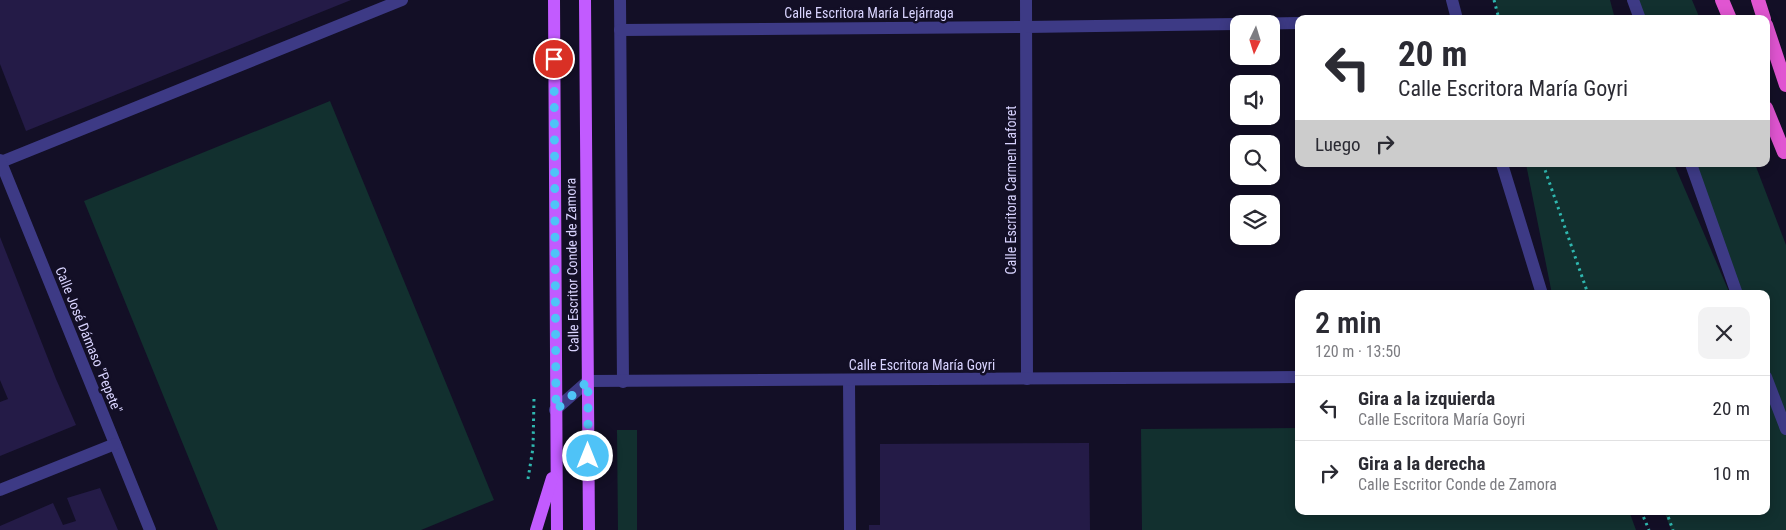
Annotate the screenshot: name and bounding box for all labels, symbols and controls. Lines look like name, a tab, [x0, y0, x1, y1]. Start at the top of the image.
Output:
street label: Calle Escritora María Lejárraga	[784, 5, 954, 21]
north arrow	[1230, 15, 1280, 65]
map controls	[1230, 15, 1280, 245]
text: 20 m	[1398, 34, 1467, 75]
icon: left	[1315, 35, 1380, 100]
pin	[533, 38, 575, 80]
icon: arrive	[540, 45, 568, 73]
button: sound	[1230, 75, 1280, 125]
text: Calle Escritora María Goyri	[1398, 76, 1628, 101]
street label: Calle Escritora Carmen Laforet	[1003, 106, 1019, 274]
icon: right	[1371, 130, 1399, 158]
text: Luego	[1315, 133, 1361, 156]
button: search	[1230, 135, 1280, 185]
street label: Calle Escritor Conde de Zamora	[562, 178, 582, 352]
button: layers	[1230, 195, 1280, 245]
street label: Calle José Dámaso "Pepete"	[52, 264, 126, 416]
text: 2 min	[1315, 305, 1381, 340]
button: close	[1698, 307, 1750, 359]
text: 120 m · 13:50	[1315, 342, 1401, 361]
street label: Calle Escritora María Goyri	[849, 357, 995, 373]
text: Gira a la izquierda	[1358, 387, 1495, 410]
icon: left	[1315, 394, 1343, 422]
text: 20 m	[1713, 397, 1750, 420]
text: Calle Escritora María Goyri	[1358, 410, 1525, 429]
position arrow	[561, 429, 613, 481]
text: Gira a la derecha	[1358, 452, 1485, 475]
icon: right	[1315, 459, 1343, 487]
text: 10 m	[1713, 462, 1750, 485]
text: Calle Escritor Conde de Zamora	[1358, 475, 1557, 494]

